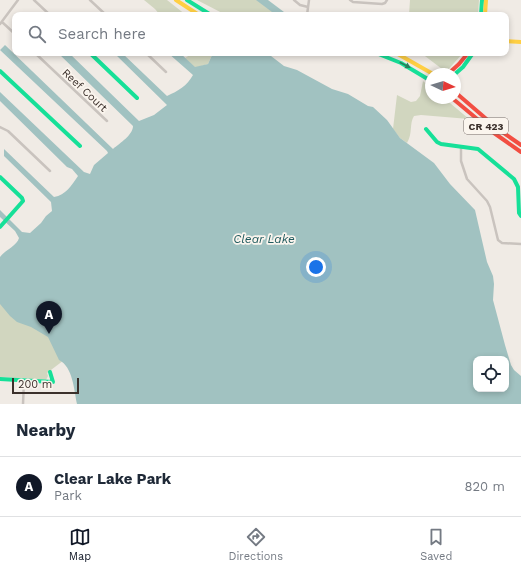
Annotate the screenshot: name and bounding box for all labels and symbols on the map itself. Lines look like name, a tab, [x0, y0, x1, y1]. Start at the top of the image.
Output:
one-way arrow	[399, 62, 410, 68]
street label: Reef Court	[59, 66, 110, 115]
north arrow	[425, 68, 461, 104]
road number: CR 423	[464, 118, 508, 134]
water label: Clear Lake	[233, 232, 295, 246]
your location	[306, 257, 326, 277]
pin: A	[36, 301, 62, 334]
scale bar	[12, 376, 79, 395]

